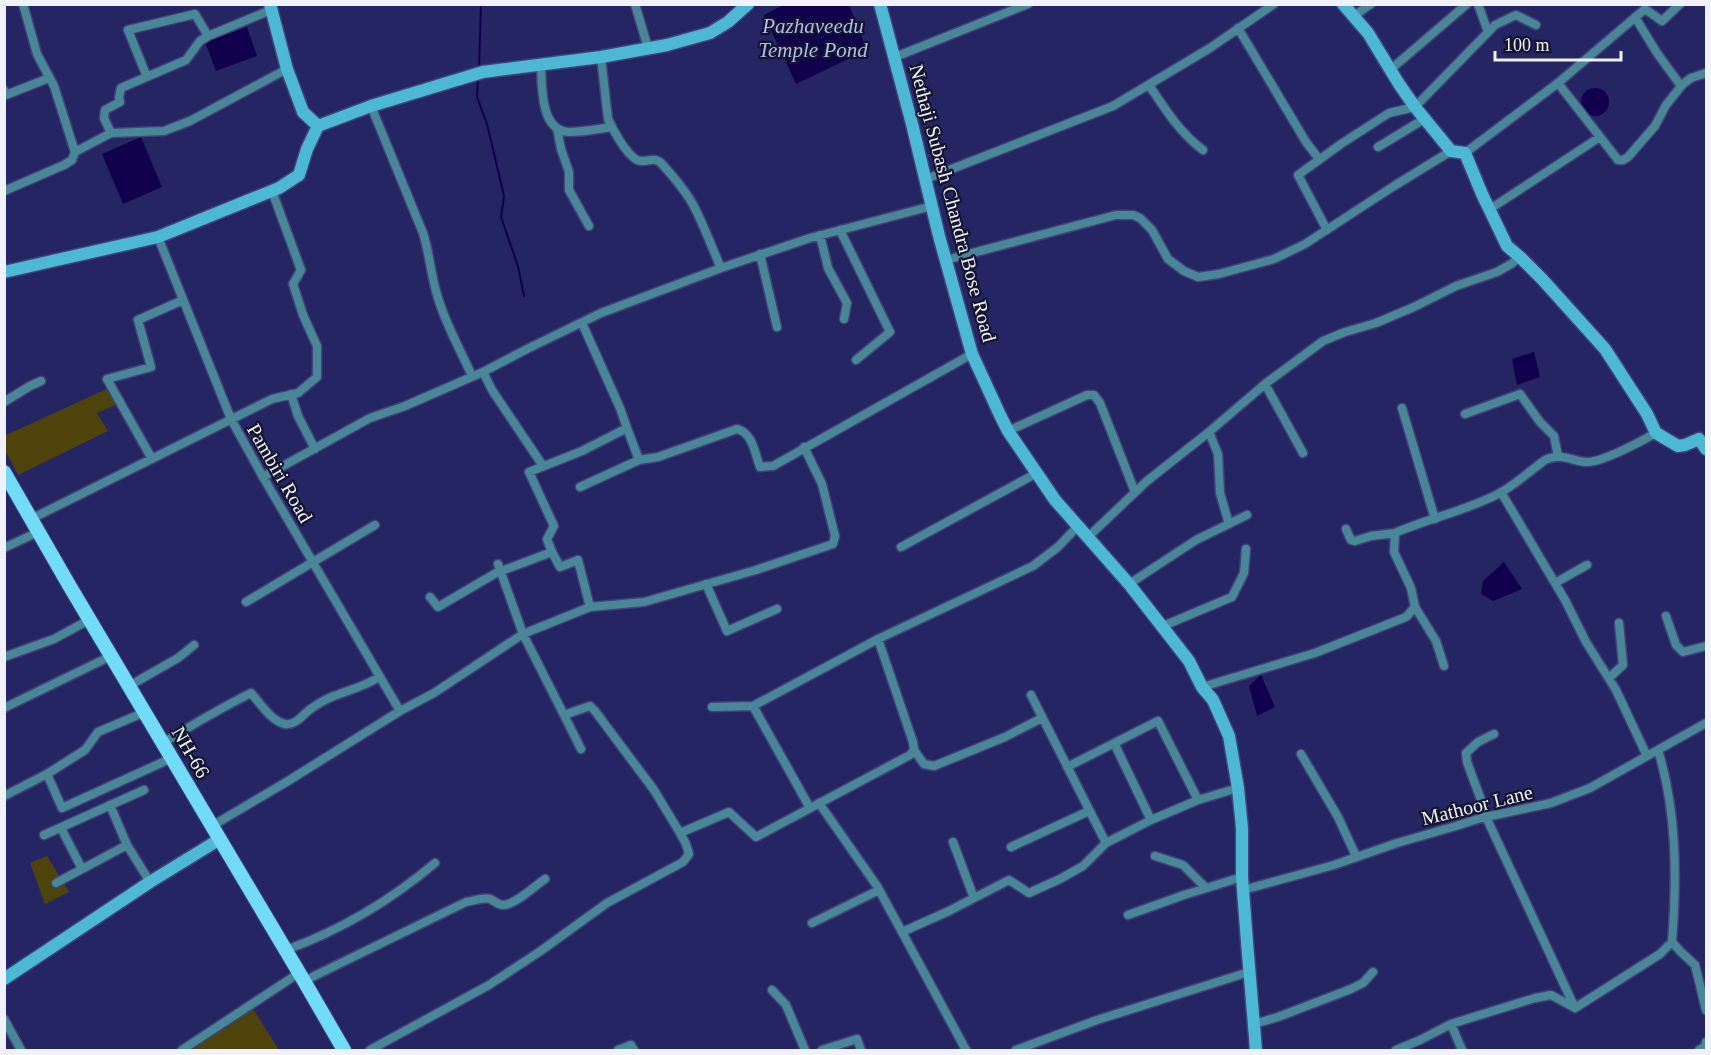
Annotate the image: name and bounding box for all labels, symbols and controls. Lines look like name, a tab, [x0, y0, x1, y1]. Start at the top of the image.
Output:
water label: Pazhaveedu Temple Pond	[758, 14, 868, 62]
scale bar	[1495, 24, 1621, 62]
text: 100 m	[1504, 35, 1550, 55]
street label: Nethaji Subash Chandra Bose Road	[904, 62, 1001, 345]
street label: Pambiri Road	[243, 420, 317, 526]
street label: NH-66	[168, 722, 214, 782]
street label: Mathoor Lane	[1419, 781, 1535, 829]

